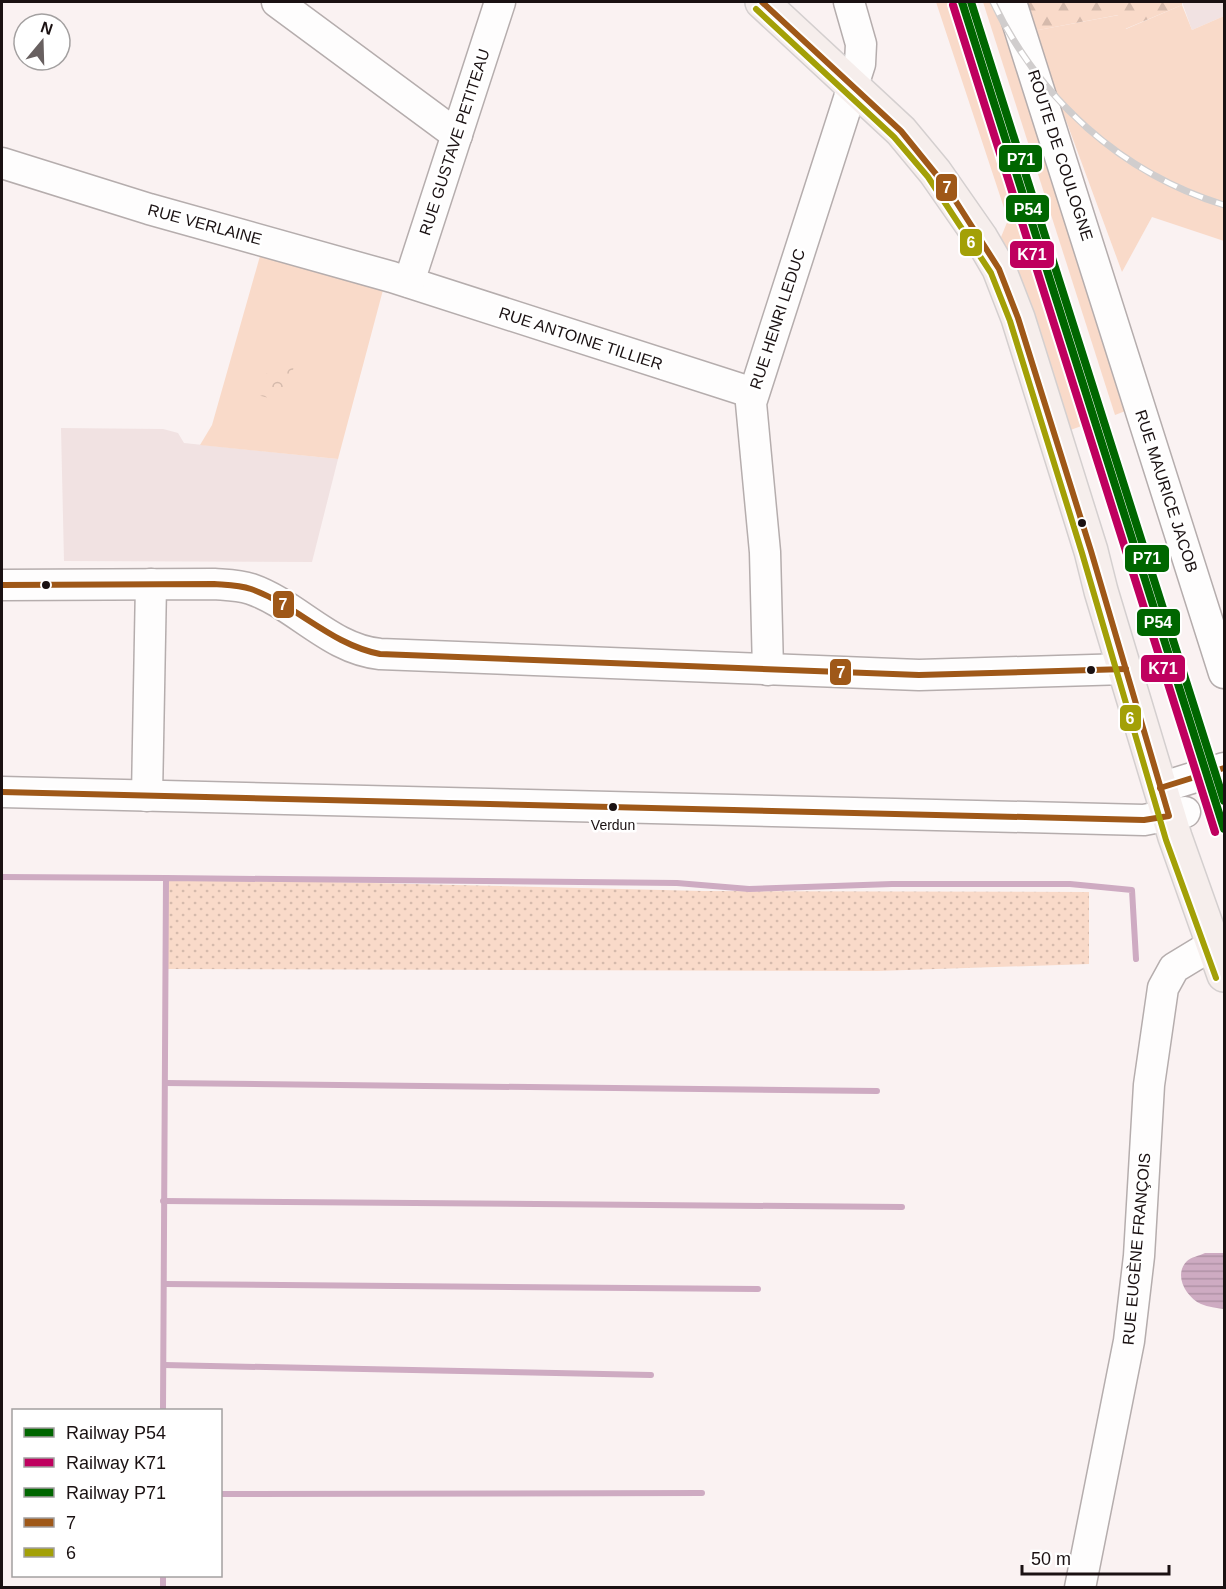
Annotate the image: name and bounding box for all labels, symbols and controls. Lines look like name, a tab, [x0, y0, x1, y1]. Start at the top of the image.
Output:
north arrow	[12, 12, 72, 72]
text: N	[38, 18, 55, 38]
street label: RUE GUSTAVE PETITEAU	[416, 47, 493, 238]
street label: ROUTE DE COULOGNE	[1025, 68, 1096, 243]
line badge: P71	[998, 144, 1043, 173]
text: P71	[1007, 151, 1035, 168]
line badge: 7	[935, 173, 958, 202]
text: 7	[943, 179, 952, 196]
line badge: P54	[1005, 194, 1050, 223]
street label: RUE VERLAINE	[146, 201, 264, 248]
text: P54	[1014, 201, 1042, 218]
line badge: 6	[959, 228, 983, 257]
text: 6	[967, 234, 976, 251]
line badge: K71	[1009, 240, 1055, 269]
text: K71	[1017, 246, 1047, 263]
street label: RUE HENRI LEDUC	[747, 247, 808, 392]
street label: RUE ANTOINE TILLIER	[497, 304, 665, 373]
street label: RUE MAURICE JACOB	[1132, 408, 1201, 575]
unlabelled marker	[1076, 517, 1088, 529]
line badge: P71	[1124, 544, 1170, 573]
text: P71	[1133, 550, 1161, 567]
unlabelled marker	[40, 579, 52, 591]
line badge: 7	[272, 590, 295, 619]
text: 7	[279, 596, 288, 613]
line badge: P54	[1136, 608, 1181, 637]
text: P54	[1144, 614, 1172, 631]
line badge: K71	[1140, 654, 1186, 683]
line badge: 7	[829, 658, 852, 686]
text: K71	[1148, 660, 1178, 677]
text: 7	[837, 664, 846, 681]
unlabelled marker	[1085, 664, 1097, 676]
line badge: 6	[1119, 704, 1142, 732]
text: 6	[1126, 710, 1135, 727]
marker: Verdun	[607, 801, 619, 813]
place label: Verdun	[591, 817, 635, 833]
street label: RUE EUGÈNE FRANÇOIS	[1119, 1152, 1153, 1346]
legend	[12, 1409, 222, 1577]
text: Railway P54	[66, 1423, 166, 1443]
text: Railway K71	[66, 1453, 166, 1473]
text: Railway P71	[66, 1483, 166, 1503]
text: 7	[66, 1513, 76, 1533]
scale bar	[1022, 1538, 1169, 1576]
text: 6	[66, 1543, 76, 1563]
text: 50 m	[1031, 1549, 1071, 1569]

